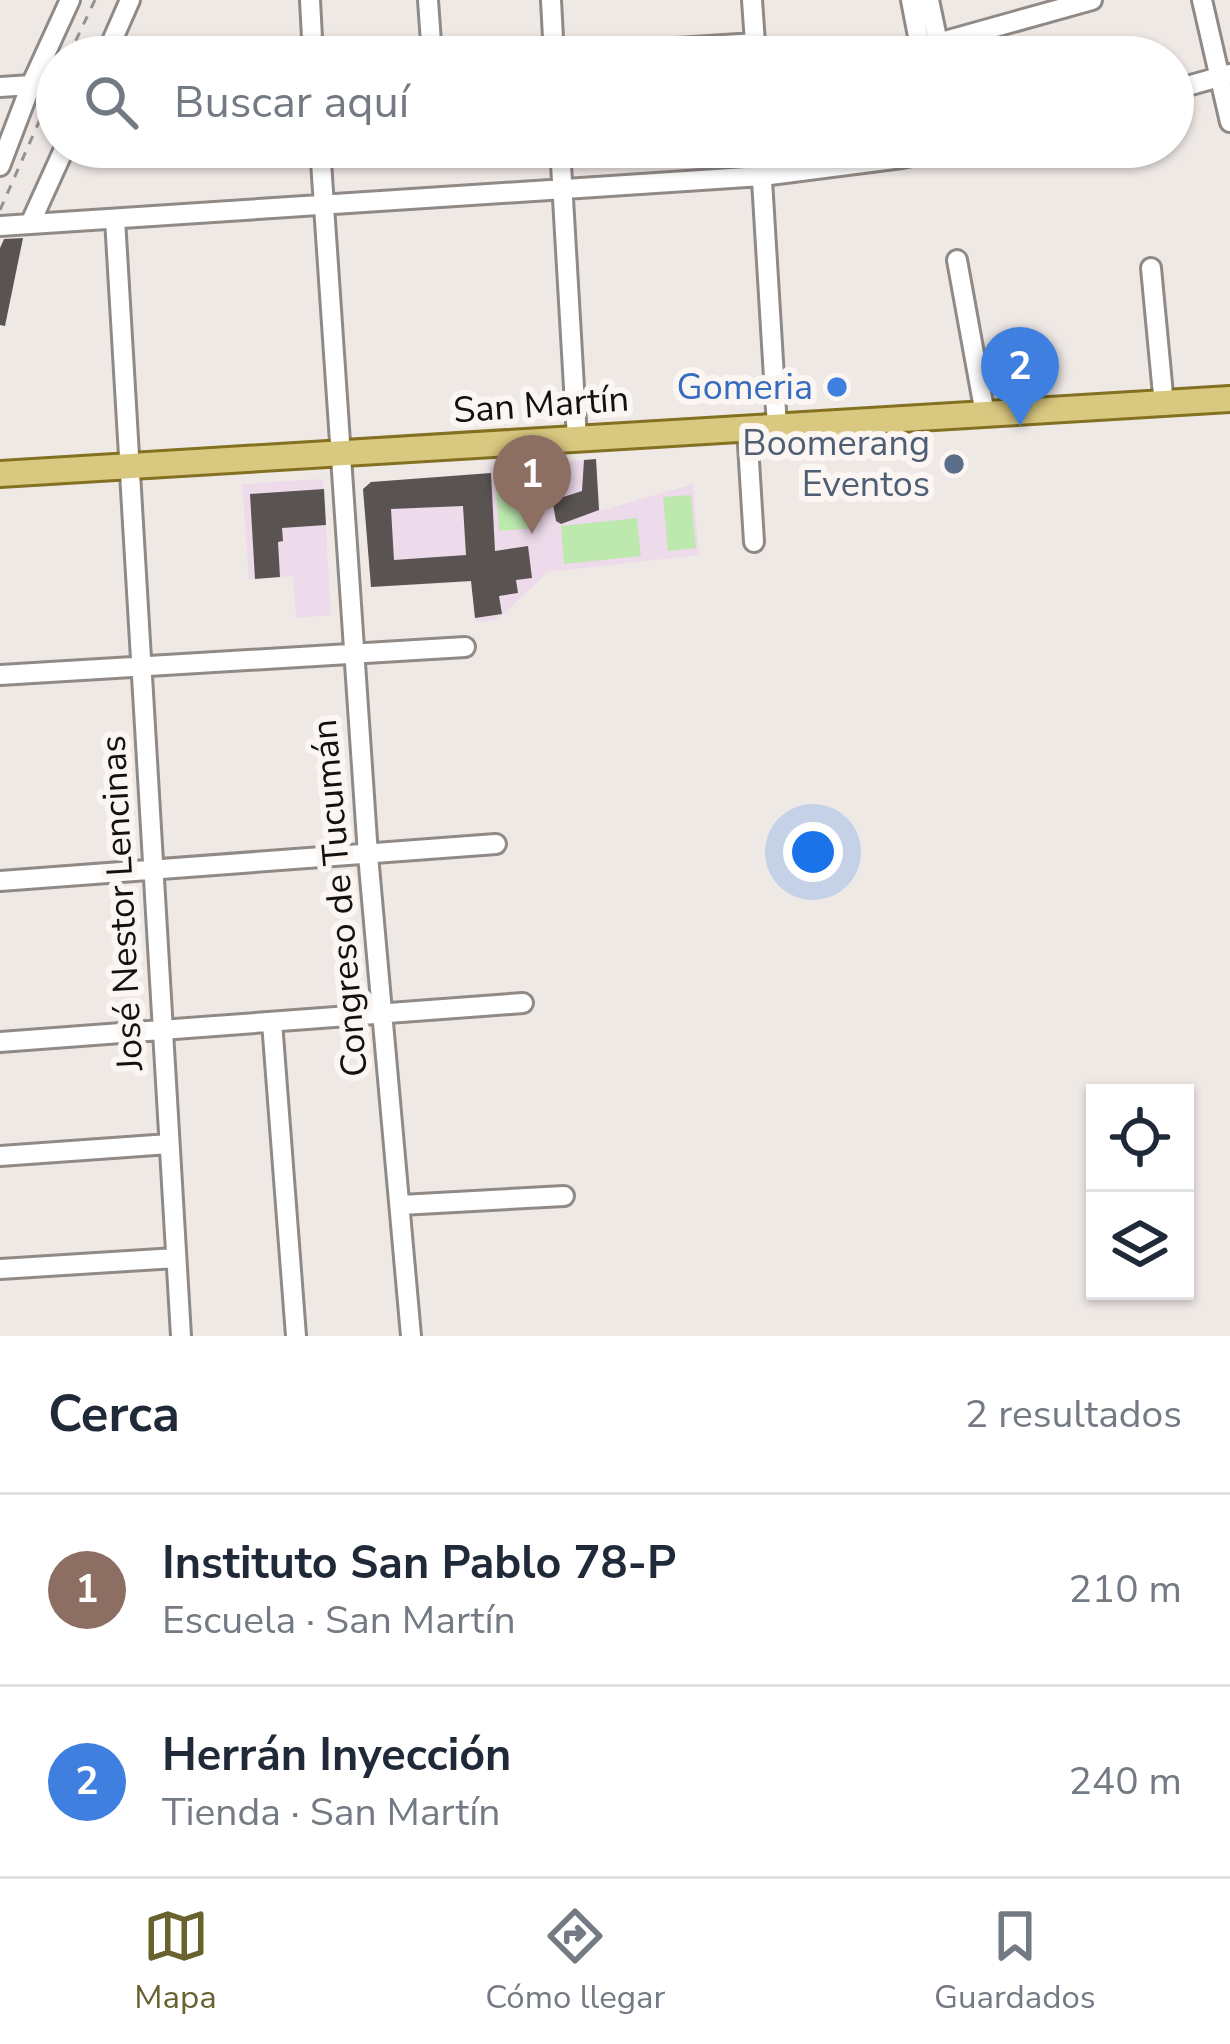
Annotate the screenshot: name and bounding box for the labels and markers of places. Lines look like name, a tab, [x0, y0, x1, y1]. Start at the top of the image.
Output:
pin: 2	[981, 327, 1059, 426]
place label: Gomeria	[677, 363, 813, 412]
marker: Gomeria	[824, 374, 850, 400]
place label: Boomerang Eventos	[742, 419, 930, 509]
pin: 1	[493, 435, 571, 534]
marker: Boomerang Eventos	[941, 451, 967, 477]

